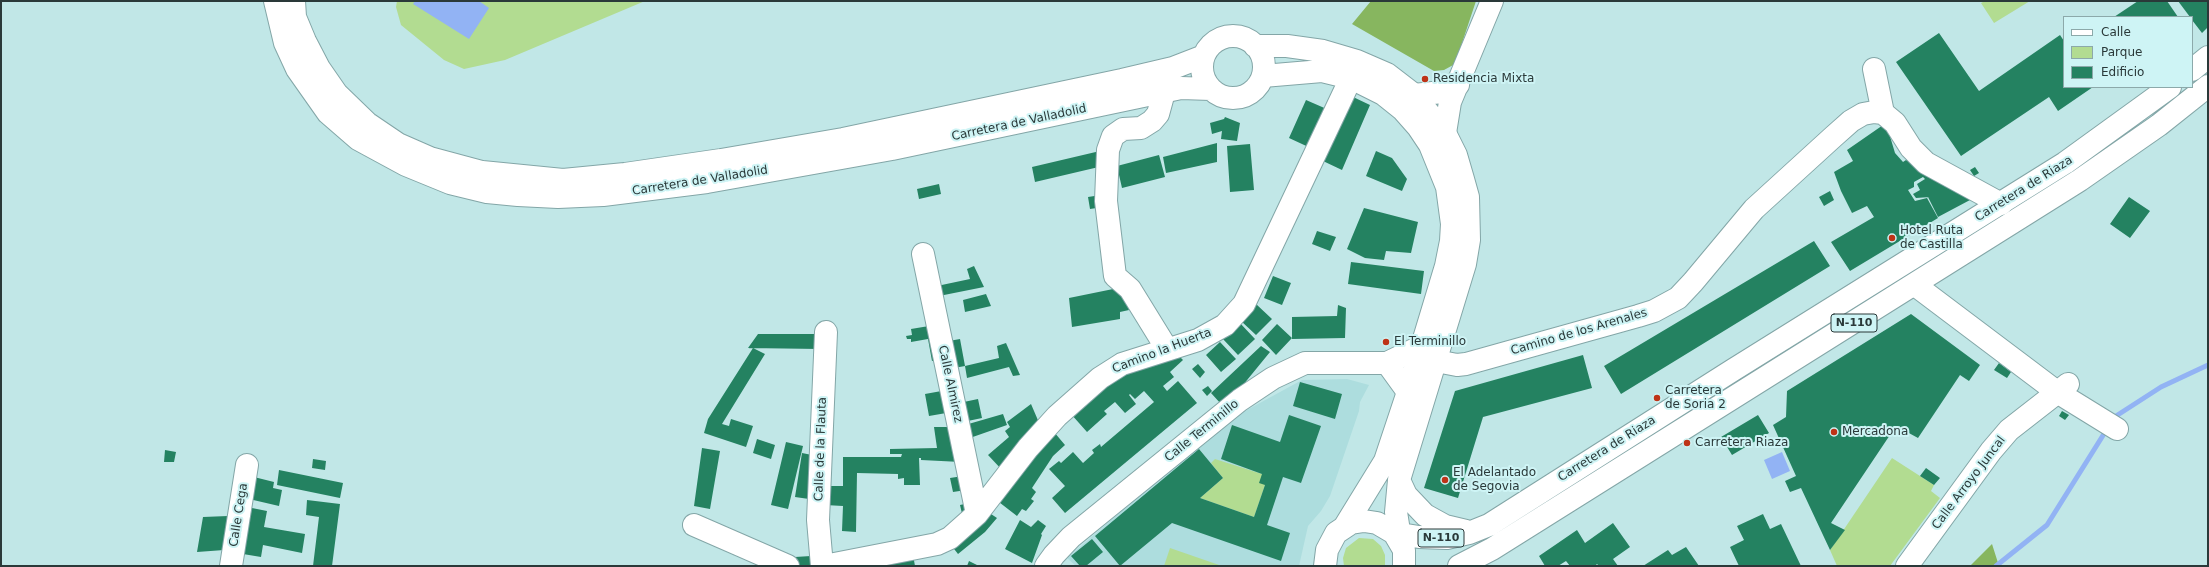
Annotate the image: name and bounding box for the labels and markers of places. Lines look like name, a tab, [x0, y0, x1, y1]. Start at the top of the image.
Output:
place label: Residencia Mixta	[1433, 72, 1534, 86]
marker: Residencia Mixta	[1420, 74, 1430, 84]
place label: Hotel Ruta de Castilla	[1900, 224, 1963, 252]
marker: Hotel Ruta de Castilla	[1887, 233, 1897, 243]
place label: El Terminillo	[1394, 335, 1466, 349]
marker: El Terminillo	[1381, 337, 1391, 347]
place label: Carretera de Soria 2	[1665, 384, 1726, 412]
marker: Carretera de Soria 2	[1652, 393, 1662, 403]
place label: Mercadona	[1842, 425, 1908, 439]
marker: Mercadona	[1829, 427, 1839, 437]
place label: Carretera Riaza	[1695, 436, 1788, 450]
marker: Carretera Riaza	[1682, 438, 1692, 448]
place label: El Adelantado de Segovia	[1453, 466, 1536, 494]
marker: El Adelantado de Segovia	[1440, 475, 1450, 485]

